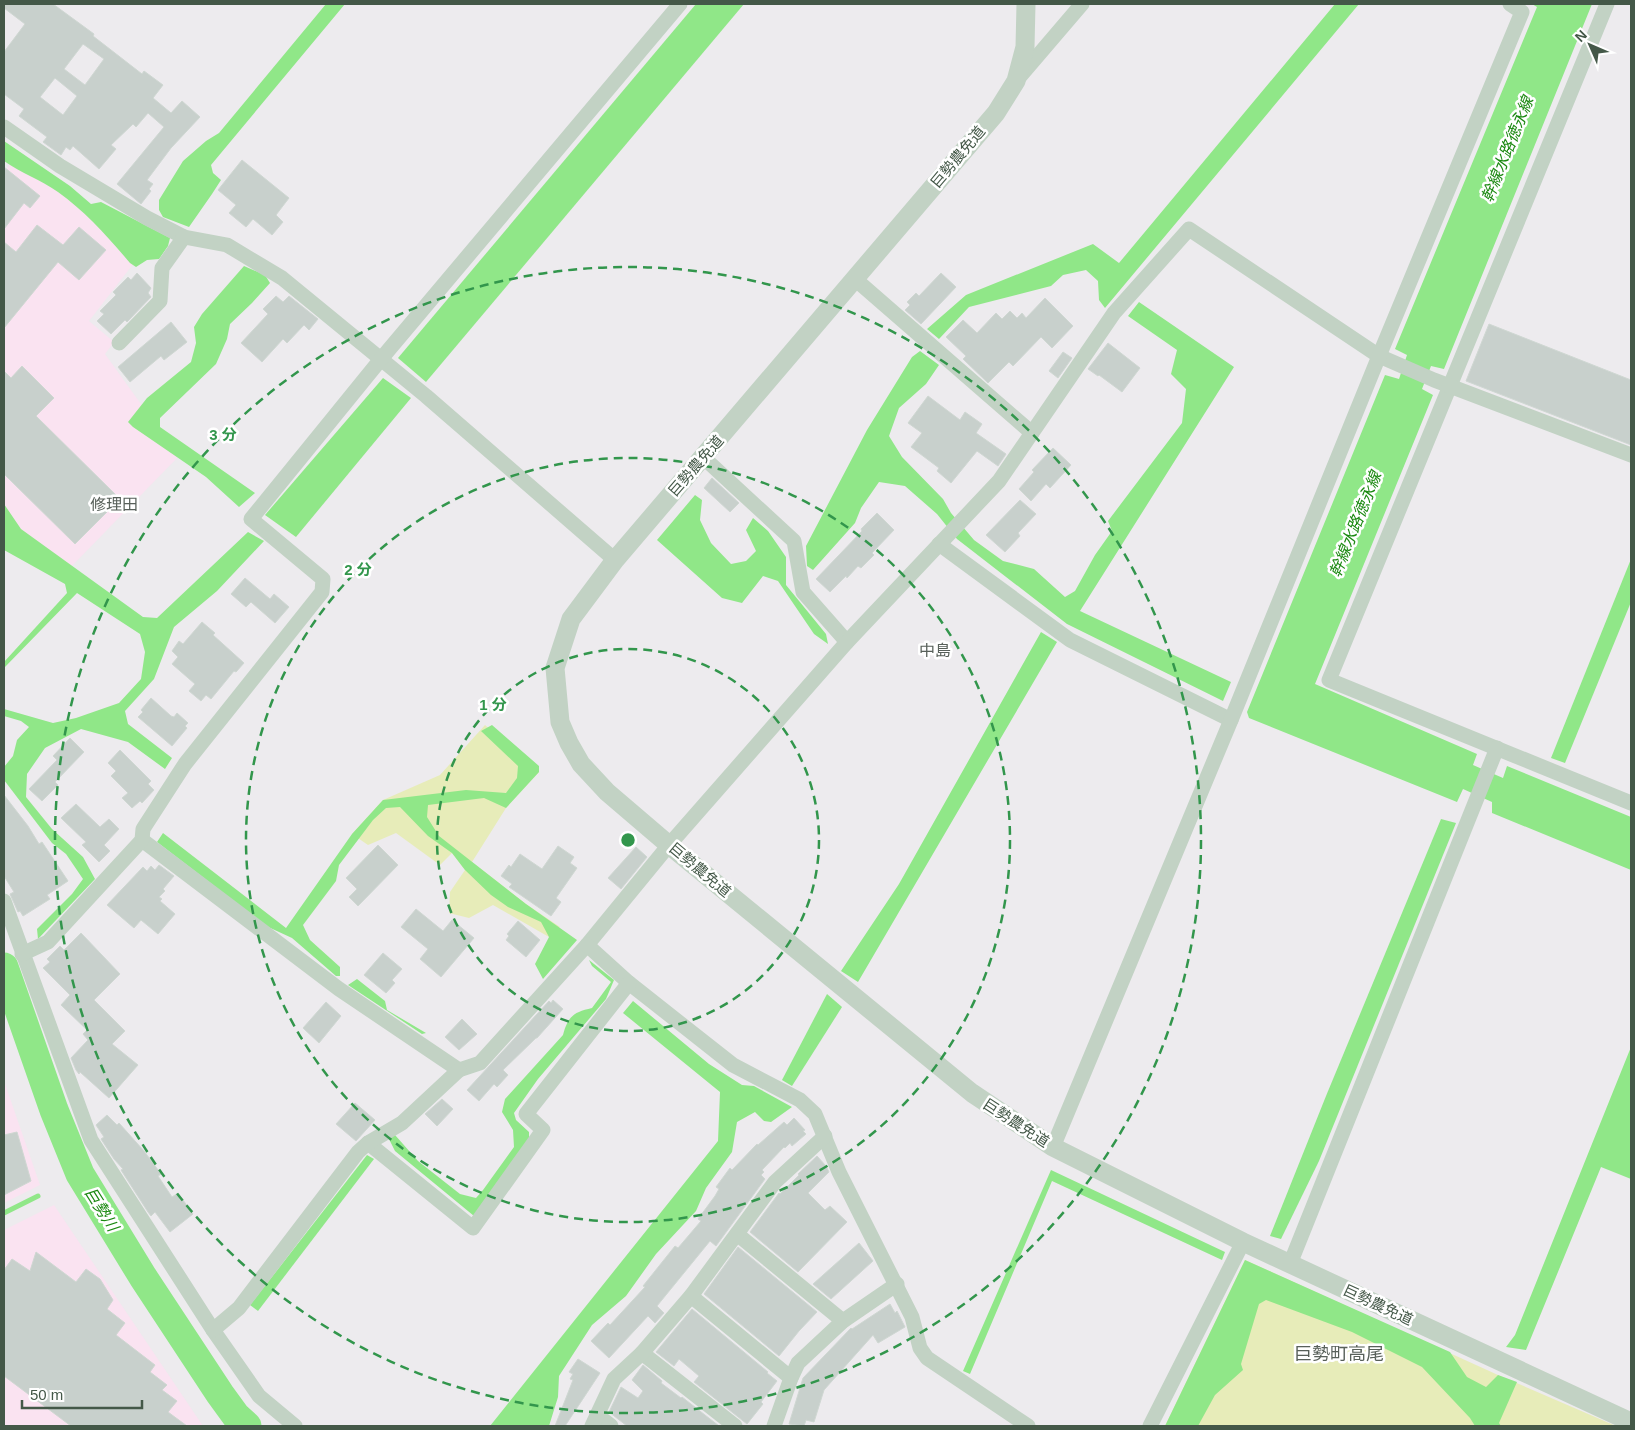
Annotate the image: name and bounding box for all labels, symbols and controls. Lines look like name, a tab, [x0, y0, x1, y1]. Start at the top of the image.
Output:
north arrow	[1565, 20, 1615, 70]
text: N	[1572, 27, 1590, 45]
water label: 幹線水路徳永線	[1479, 92, 1537, 204]
street label: 巨勢農免道	[927, 122, 988, 191]
text: 3 分	[209, 426, 237, 443]
street label: 巨勢農免道	[665, 432, 727, 500]
water label: 幹線水路徳永線	[1327, 467, 1385, 579]
district label: 修理田	[90, 496, 138, 513]
text: 2 分	[344, 561, 372, 578]
district label: 中島	[919, 642, 951, 659]
text: 1 分	[479, 696, 507, 713]
centre of rings	[619, 831, 637, 849]
street label: 巨勢農免道	[666, 839, 735, 900]
street label: 巨勢農免道	[980, 1095, 1052, 1150]
water label: 巨勢川	[82, 1184, 123, 1236]
street label: 巨勢農免道	[1341, 1281, 1416, 1328]
district label: 巨勢町高尾	[1294, 1344, 1384, 1364]
scale bar	[22, 1378, 142, 1410]
text: 50 m	[30, 1386, 63, 1403]

